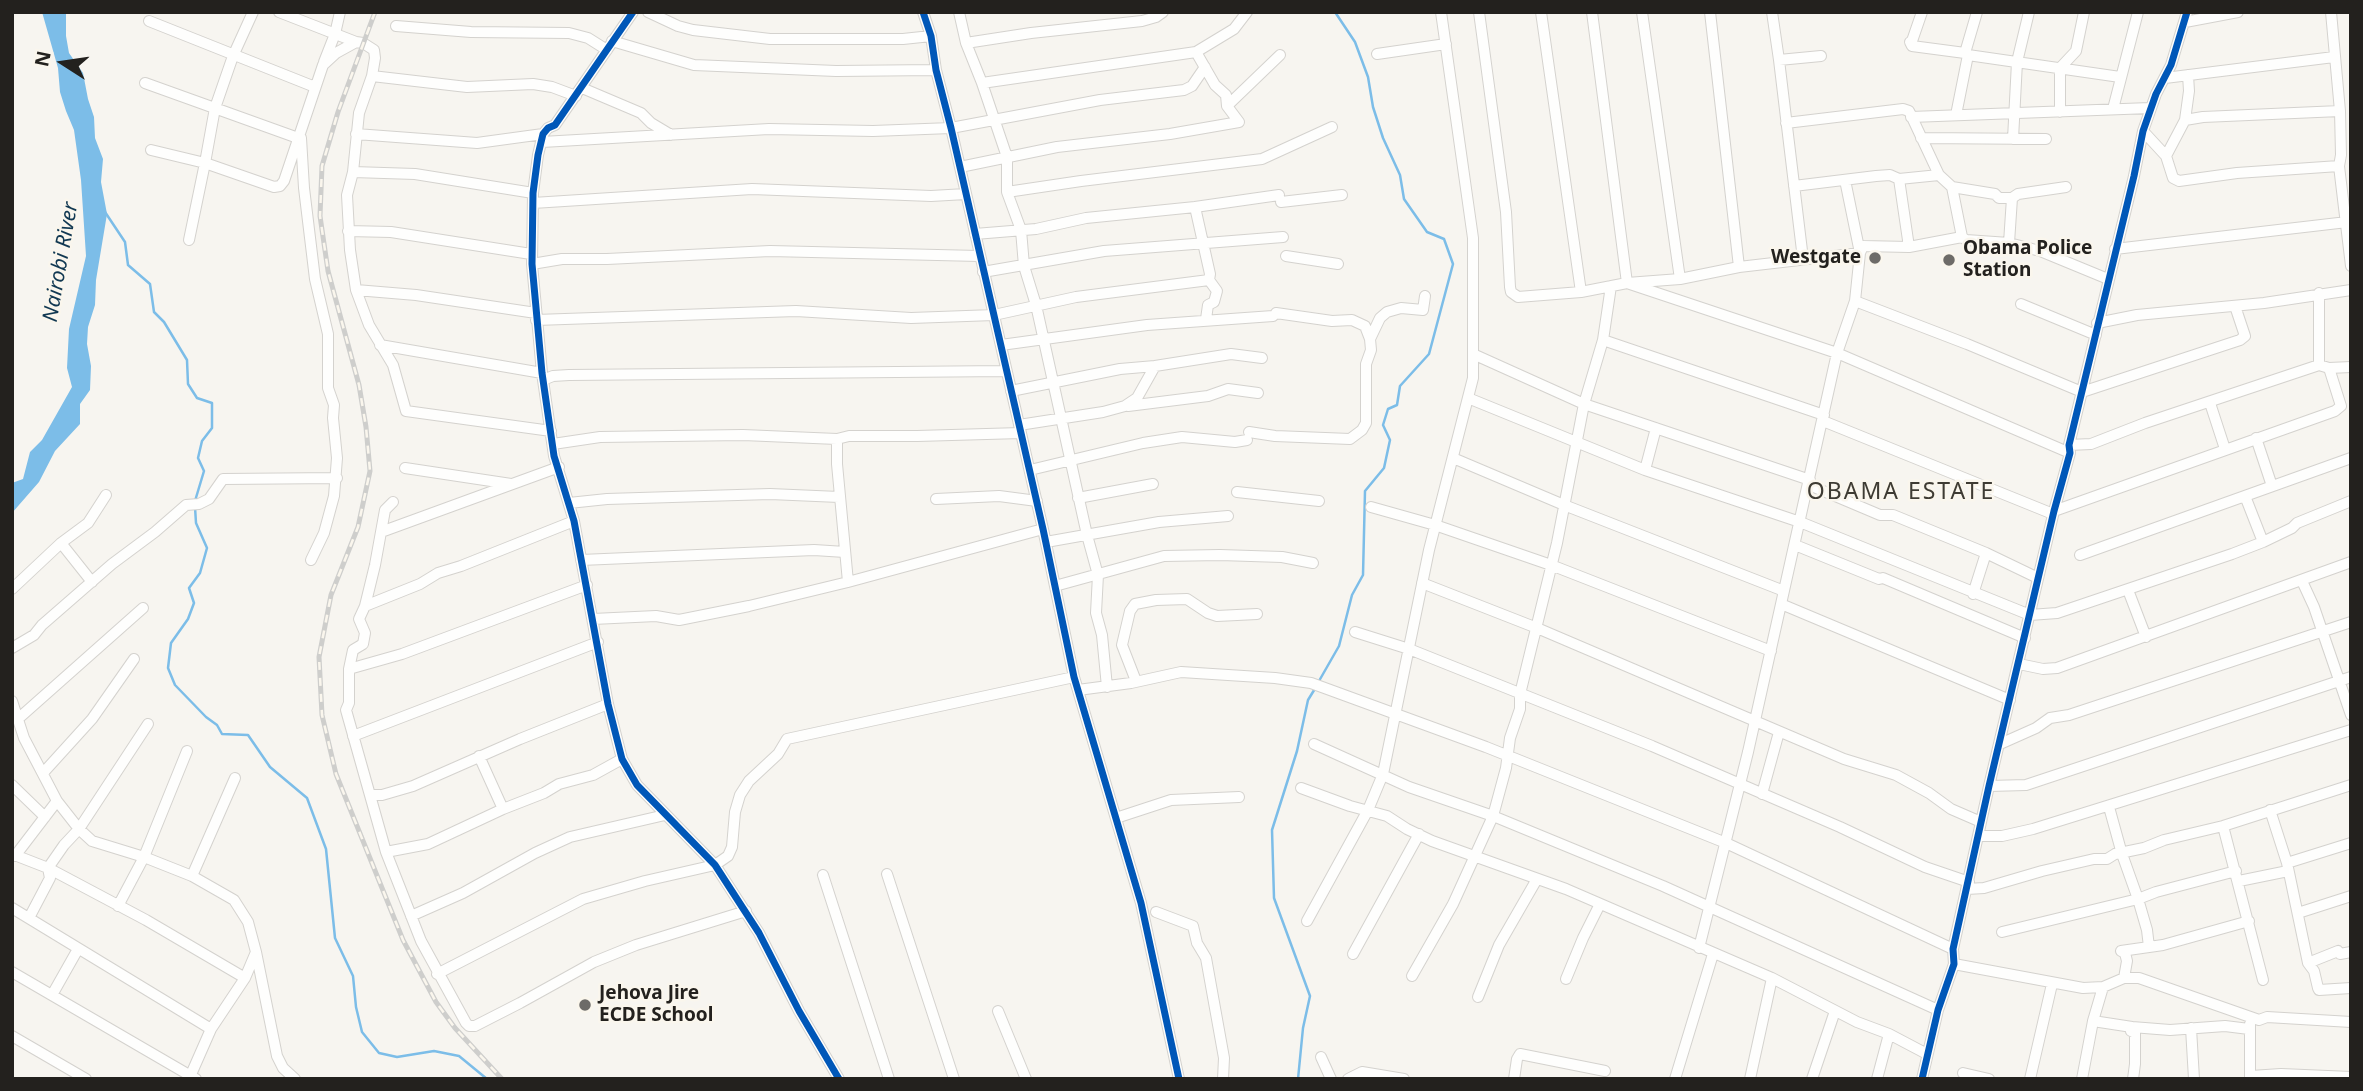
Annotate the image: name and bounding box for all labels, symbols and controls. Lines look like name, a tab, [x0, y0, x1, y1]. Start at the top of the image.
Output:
north arrow	[28, 28, 98, 98]
text: N	[28, 48, 57, 69]
water label: Nairobi River	[38, 200, 84, 324]
place label: Obama Police Station	[1963, 238, 2092, 282]
place label: Westgate	[1771, 247, 1861, 269]
marker: Westgate	[1867, 250, 1883, 266]
marker: Obama Police Station	[1941, 252, 1957, 268]
district label: OBAMA ESTATE	[1808, 478, 1994, 506]
place label: Jehova Jire ECDE School	[599, 983, 713, 1027]
marker: Jehova Jire ECDE School	[577, 997, 593, 1013]

